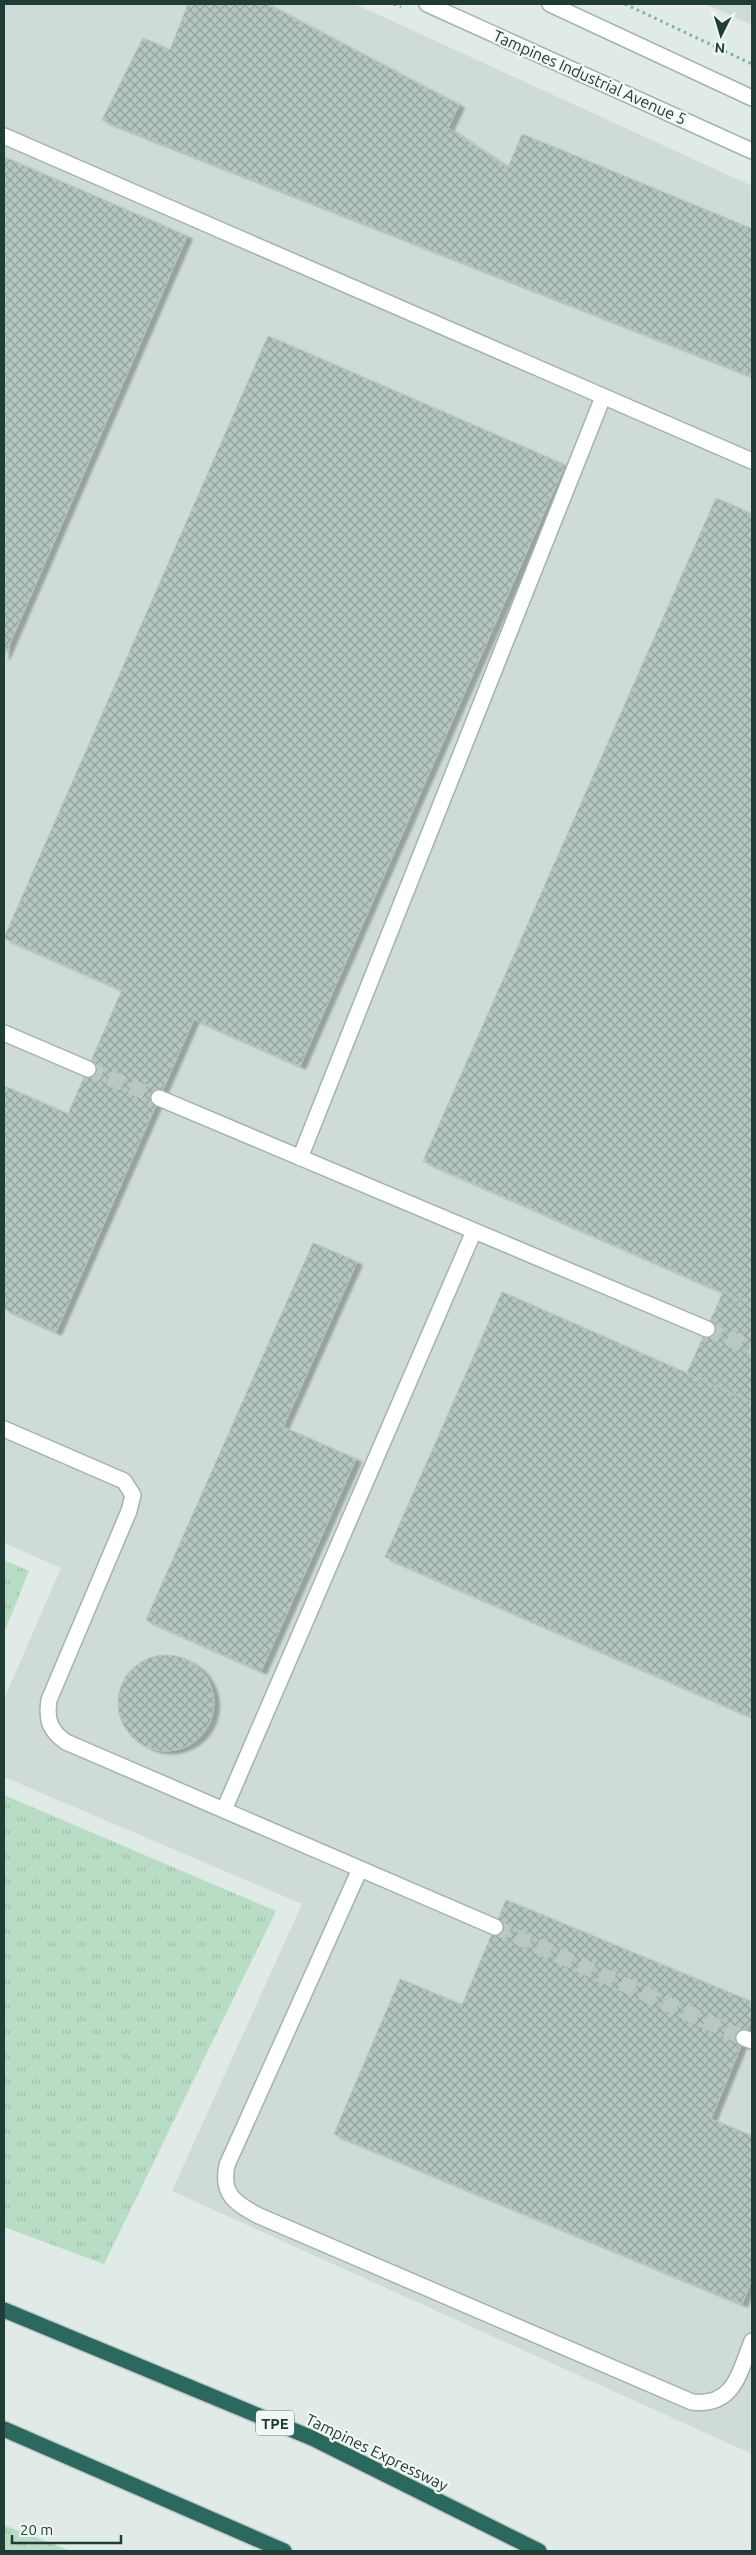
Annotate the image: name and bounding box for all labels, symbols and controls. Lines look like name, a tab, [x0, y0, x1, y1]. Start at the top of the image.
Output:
north arrow	[696, 10, 746, 60]
street label: Tampines Industrial Avenue 5	[491, 26, 689, 128]
text: N	[714, 40, 726, 56]
road number: TPE	[256, 2410, 294, 2436]
street label: Tampines Expressway	[303, 2410, 451, 2494]
scale bar	[12, 2512, 121, 2544]
text: 20 m	[20, 2521, 53, 2538]

